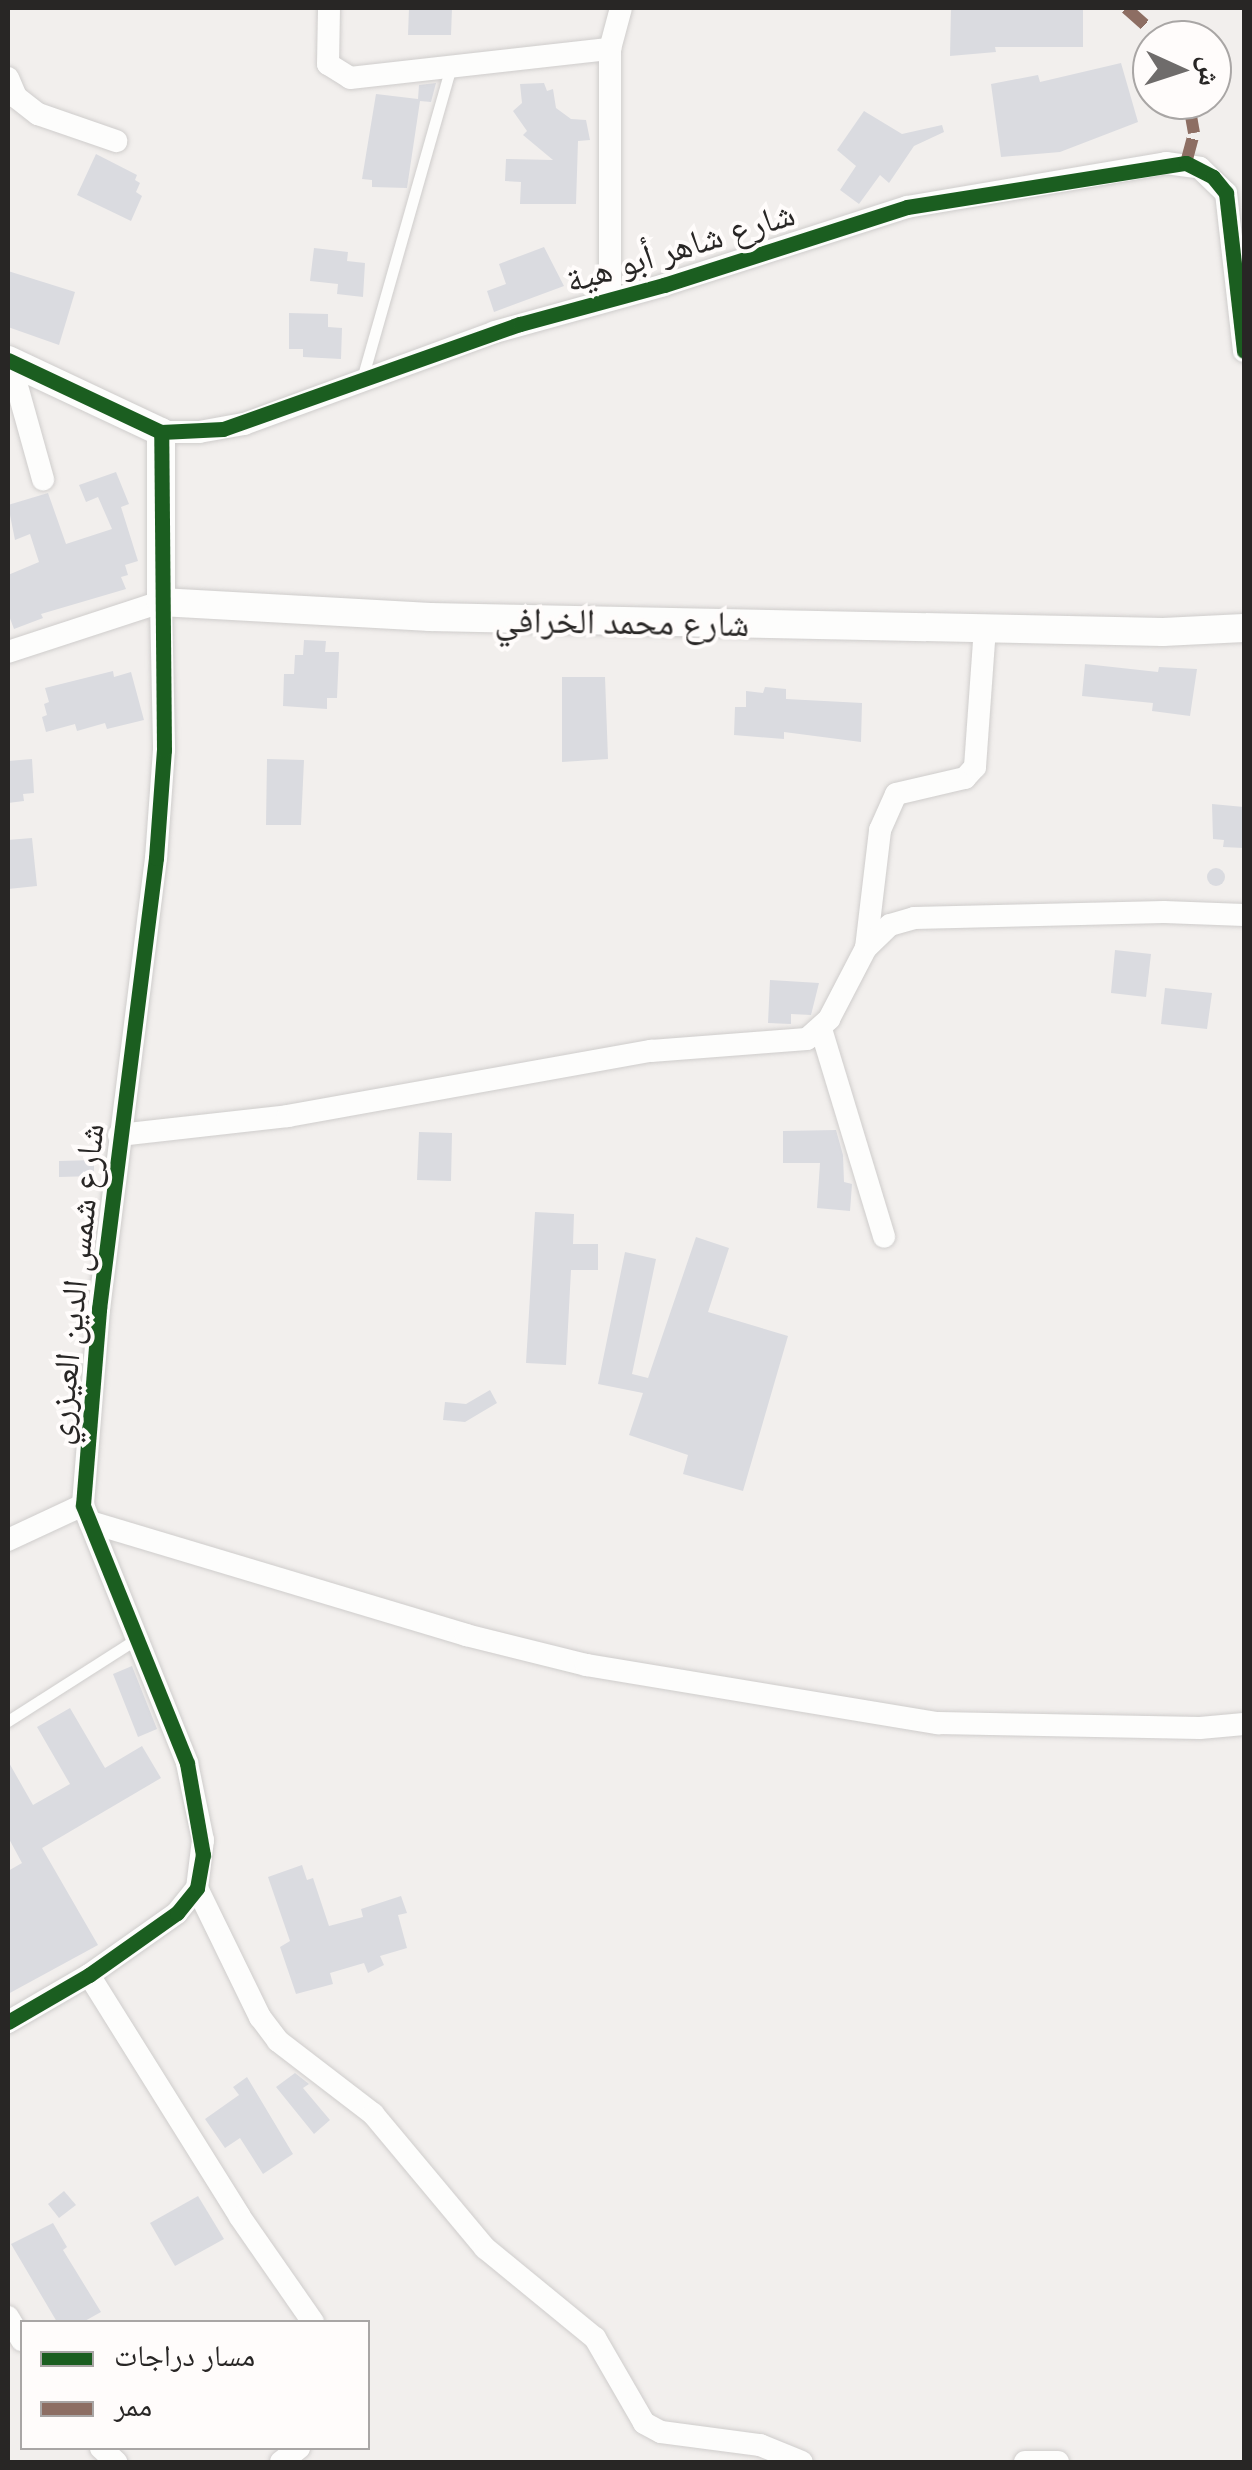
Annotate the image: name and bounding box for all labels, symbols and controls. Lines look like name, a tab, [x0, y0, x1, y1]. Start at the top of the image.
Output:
north arrow	[1132, 20, 1232, 120]
text: ش	[1193, 56, 1228, 87]
street label: شارع شاهر أبو هية	[560, 191, 800, 301]
street label: شارع محمد الخرافي	[494, 598, 750, 644]
street label: شارع شمس الدين العيزري	[36, 1121, 112, 1447]
legend	[20, 2320, 370, 2450]
text: مسار دراجات	[114, 2337, 255, 2373]
text: ممر	[114, 2387, 152, 2423]

